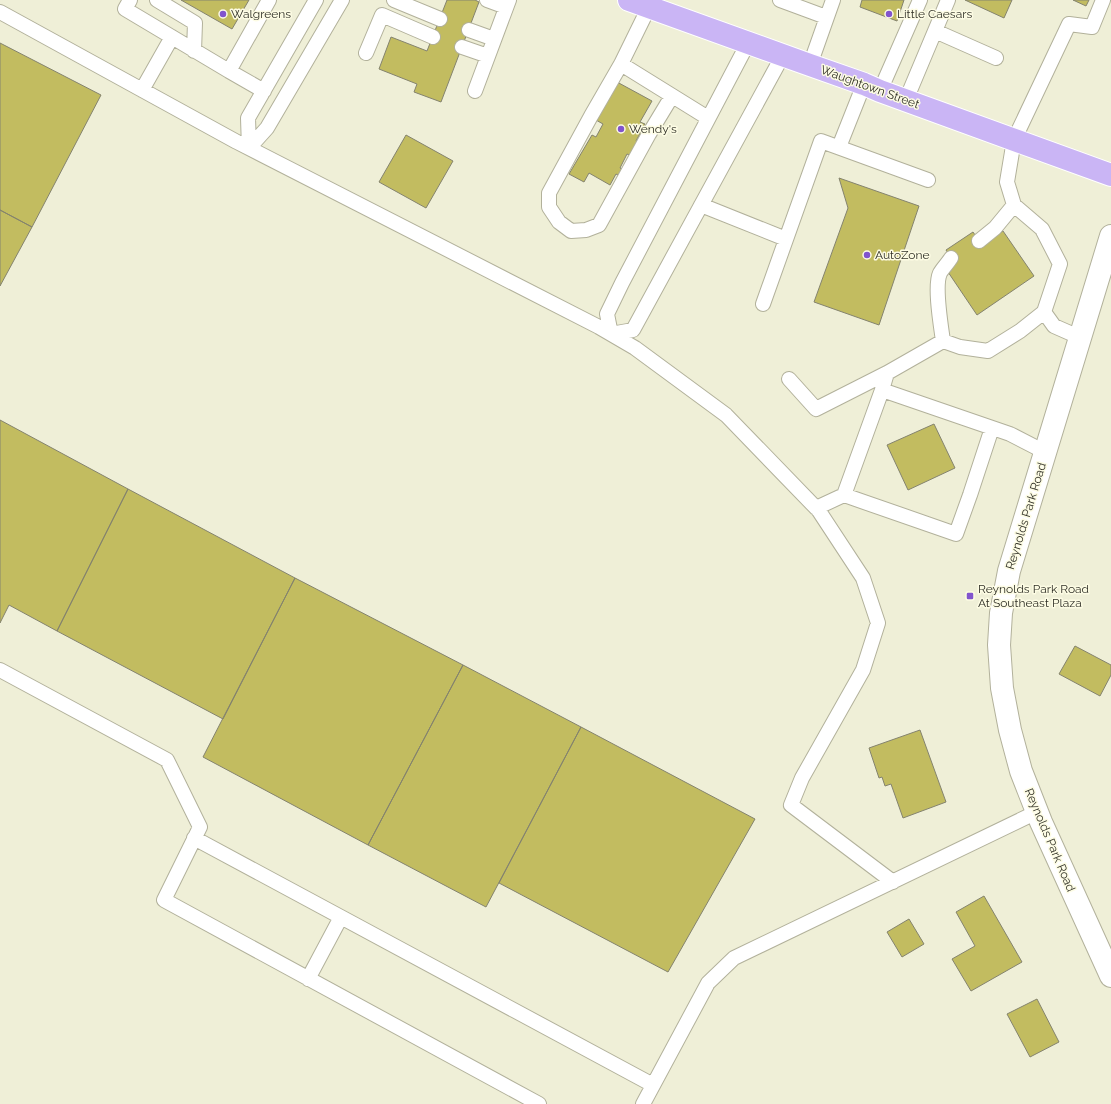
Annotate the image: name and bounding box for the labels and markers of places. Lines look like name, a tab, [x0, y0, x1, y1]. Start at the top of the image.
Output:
place label: Walgreens	[231, 7, 291, 21]
place label: Little Caesars	[897, 7, 972, 21]
marker: Walgreens	[218, 9, 228, 19]
marker: Little Caesars	[884, 9, 894, 19]
place label: Wendy's	[629, 122, 677, 136]
marker: Wendy's	[616, 124, 626, 134]
place label: AutoZone	[875, 248, 929, 262]
marker: AutoZone	[862, 250, 872, 260]
place label: Reynolds Park Road At Southeast Plaza	[978, 582, 1089, 610]
marker: Reynolds Park Road At Southeast Plaza	[965, 591, 975, 601]

